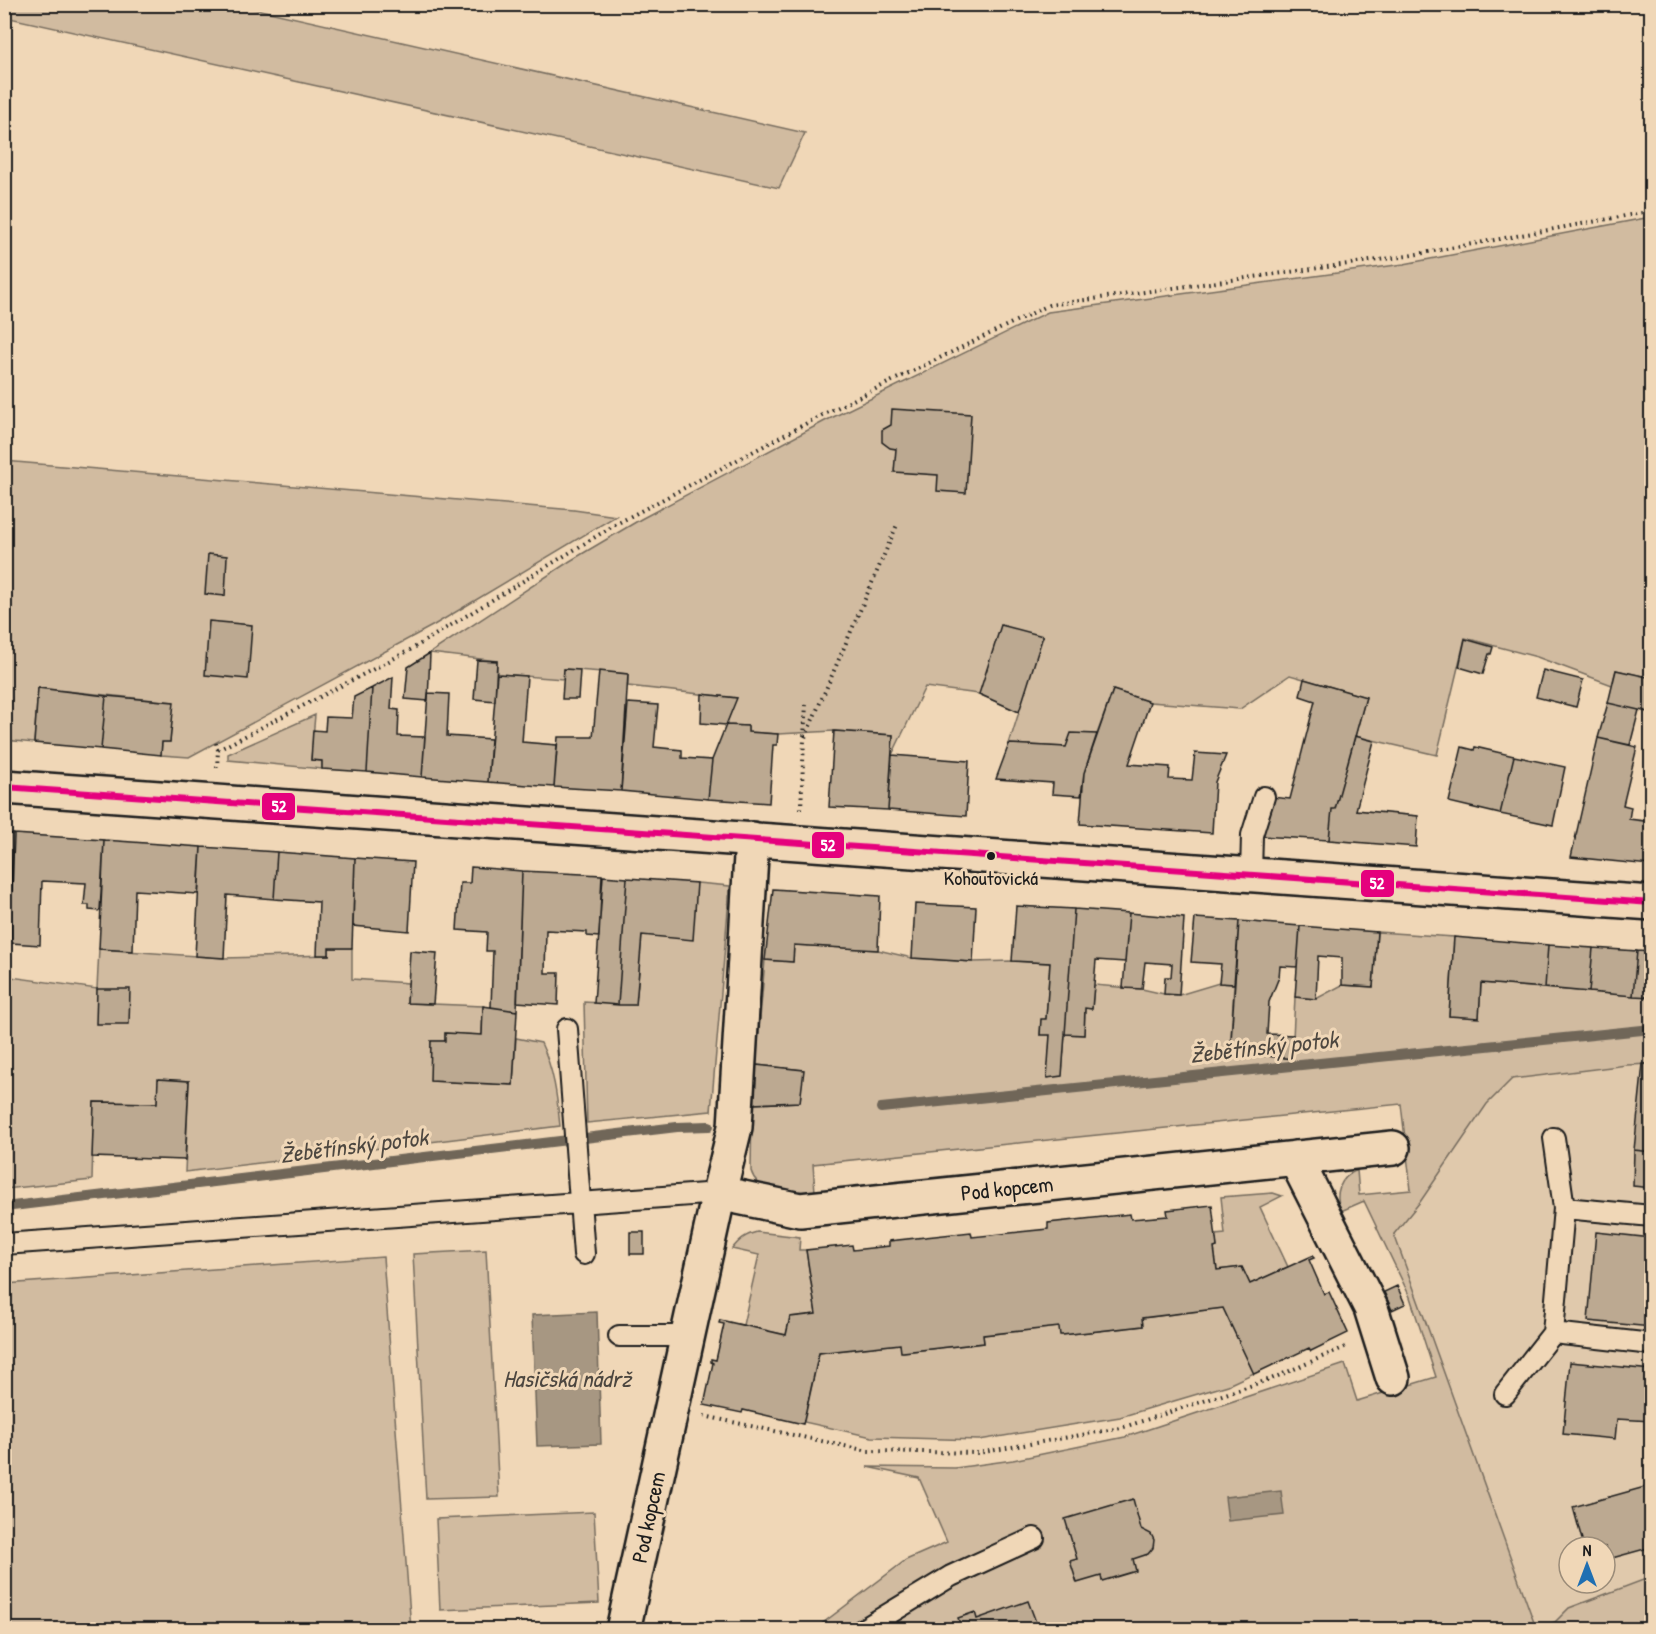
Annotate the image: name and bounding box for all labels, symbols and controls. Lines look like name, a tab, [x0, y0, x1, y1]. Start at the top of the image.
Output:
line badge: 52	[261, 792, 296, 821]
text: 52	[272, 795, 287, 817]
line badge: 52	[811, 831, 845, 859]
text: 52	[821, 834, 836, 856]
marker: Kohoutovická	[985, 850, 997, 862]
place label: Kohoutovická	[944, 864, 1038, 891]
line badge: 52	[1360, 869, 1395, 898]
text: 52	[1370, 872, 1385, 894]
water label: Žebětínský potok	[1188, 1022, 1341, 1071]
water label: Žebětínský potok	[278, 1120, 432, 1171]
street label: Pod kopcem	[959, 1168, 1055, 1208]
water label: Hasičská nádrž	[503, 1362, 633, 1394]
street label: Pod kopcem	[624, 1468, 672, 1565]
north arrow	[1557, 1535, 1617, 1595]
text: N	[1583, 1539, 1592, 1561]

